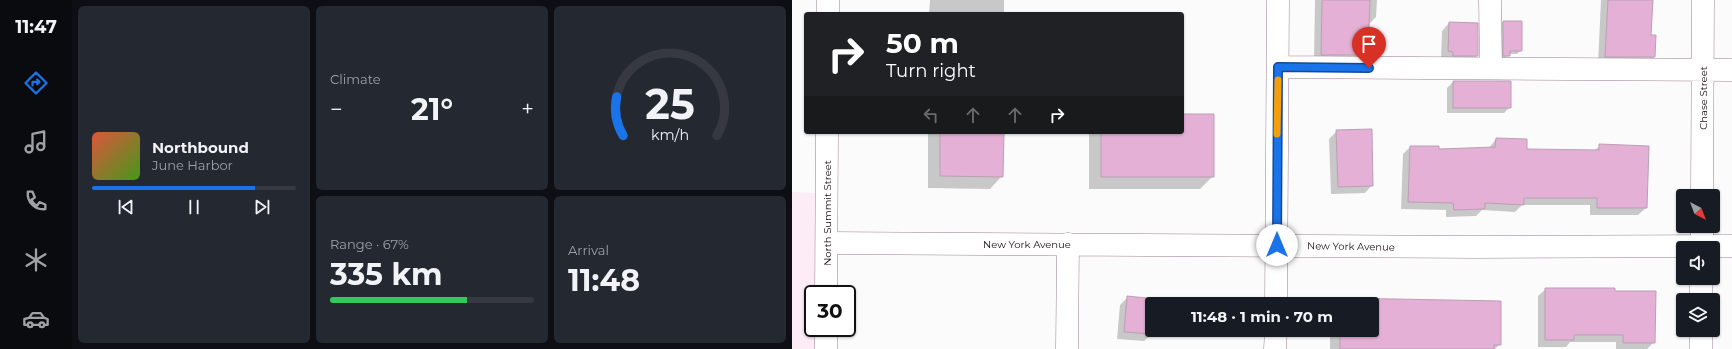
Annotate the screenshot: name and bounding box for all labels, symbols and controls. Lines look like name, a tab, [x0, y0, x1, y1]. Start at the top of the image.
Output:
text: 11:47	[15, 16, 57, 38]
text: 50 m	[886, 26, 959, 60]
pin	[1352, 27, 1386, 68]
icon: right	[820, 28, 872, 80]
icon: arrive	[1358, 33, 1380, 55]
text: Turn right	[886, 60, 976, 82]
street label: Chase Street	[1697, 66, 1710, 130]
icon: directions	[22, 69, 50, 97]
text: Climate	[330, 71, 381, 87]
text: 25	[645, 79, 695, 129]
text: 21°	[411, 91, 453, 128]
text: −	[330, 96, 343, 123]
text: +	[521, 96, 534, 123]
icon: left	[920, 104, 942, 126]
icon: ahead	[962, 104, 984, 126]
icon: ahead	[1004, 104, 1026, 126]
icon: right	[1046, 104, 1068, 126]
text: km/h	[651, 126, 689, 144]
icon: music	[22, 128, 50, 156]
text: Northbound	[152, 138, 249, 157]
text: June Harbor	[152, 157, 233, 173]
street label: North Summit Street	[821, 160, 834, 266]
icon: phone	[22, 187, 50, 215]
north arrow	[1676, 189, 1720, 233]
map controls	[1676, 189, 1720, 337]
icon: previous	[115, 196, 137, 218]
icon: pause	[183, 196, 205, 218]
icon: next	[251, 196, 273, 218]
position arrow	[1256, 224, 1298, 266]
text: Range · 67%	[330, 236, 409, 252]
street label: New York Avenue	[983, 238, 1071, 251]
street label: New York Avenue	[1307, 239, 1395, 254]
button: sound	[1676, 241, 1720, 285]
text: Arrival	[568, 242, 609, 258]
icon: climate	[22, 246, 50, 274]
text: 335 km	[330, 256, 442, 293]
text: 11:48	[568, 262, 640, 299]
speed limit sign: 30	[804, 285, 856, 337]
button: layers	[1676, 293, 1720, 337]
icon: car	[22, 305, 50, 333]
text: 11:48 · 1 min · 70 m	[1191, 307, 1333, 326]

